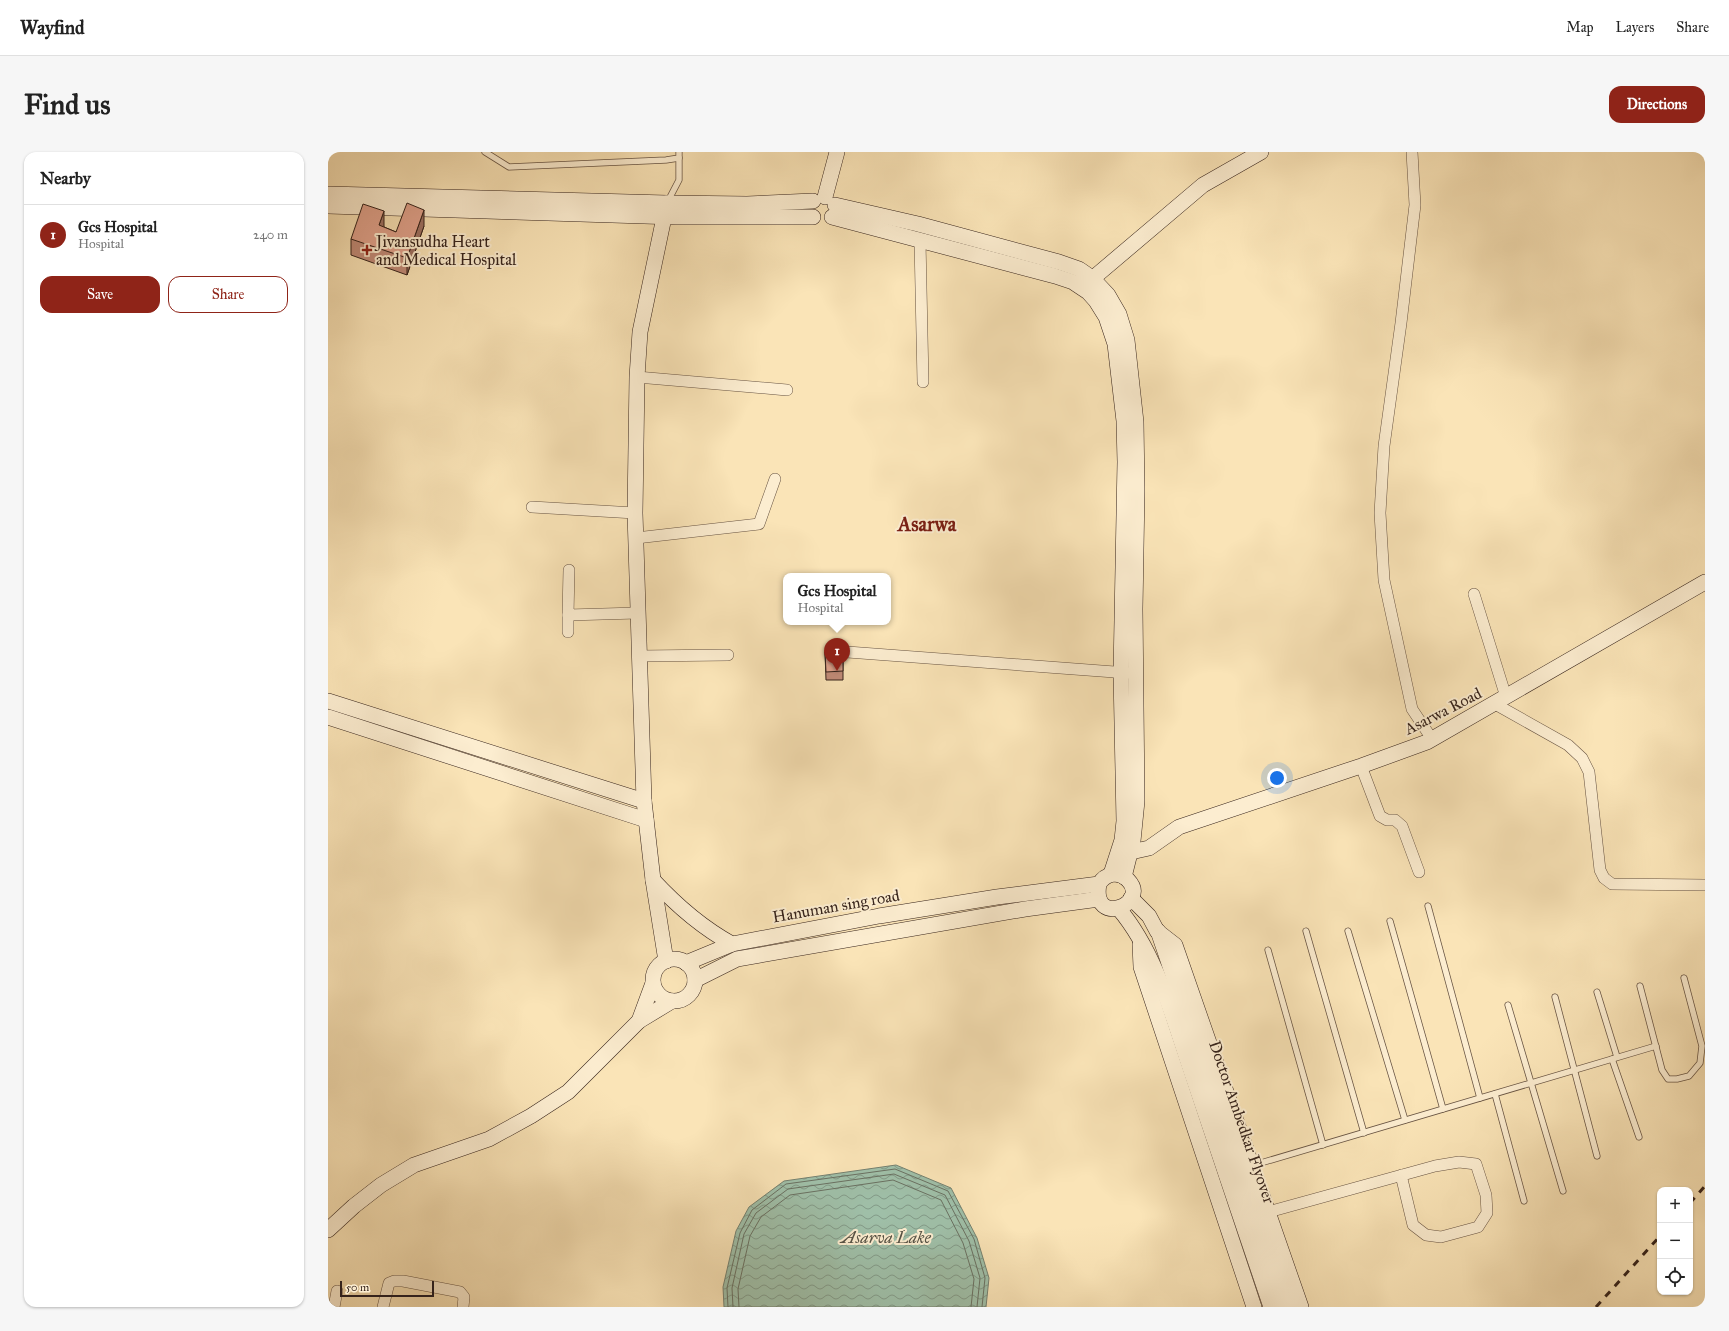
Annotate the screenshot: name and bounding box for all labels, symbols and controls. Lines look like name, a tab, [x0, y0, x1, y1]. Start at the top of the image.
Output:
text: Wayfind	[20, 16, 85, 39]
text: Map	[1566, 19, 1594, 36]
text: Layers	[1616, 19, 1654, 36]
text: Share	[1676, 19, 1709, 36]
button: Directions	[1609, 86, 1705, 123]
text: Find us	[24, 87, 110, 122]
text: Nearby	[40, 168, 91, 189]
text: Gcs Hospital	[78, 218, 157, 236]
text: 1	[50, 227, 56, 243]
text: 240 m	[253, 227, 288, 243]
place label: Jivansudha Heart and Medical Hospital	[374, 232, 517, 269]
text: Hospital	[78, 236, 124, 252]
marker: Jivansudha Heart and Medical Hospital	[361, 244, 373, 256]
button: Save	[40, 276, 160, 313]
button: Share	[168, 276, 288, 313]
district label: Asarwa	[896, 512, 957, 536]
popup	[783, 573, 891, 625]
text: Gcs Hospital	[797, 582, 877, 600]
text: Hospital	[797, 600, 844, 616]
pin: 1	[824, 638, 850, 671]
street label: Asarwa Road	[1400, 683, 1485, 739]
your location	[1267, 768, 1287, 788]
street label: Hanuman sing road	[771, 885, 901, 928]
street label: Doctor Ambedkar Flyover	[1205, 1038, 1279, 1206]
map controls	[1657, 1187, 1693, 1295]
button: +	[1657, 1187, 1693, 1223]
button: −	[1657, 1223, 1693, 1259]
water label: Asarva Lake	[839, 1227, 932, 1248]
button: locate	[1657, 1259, 1693, 1295]
scale bar	[340, 1279, 434, 1298]
text: 50 m	[346, 1281, 369, 1294]

